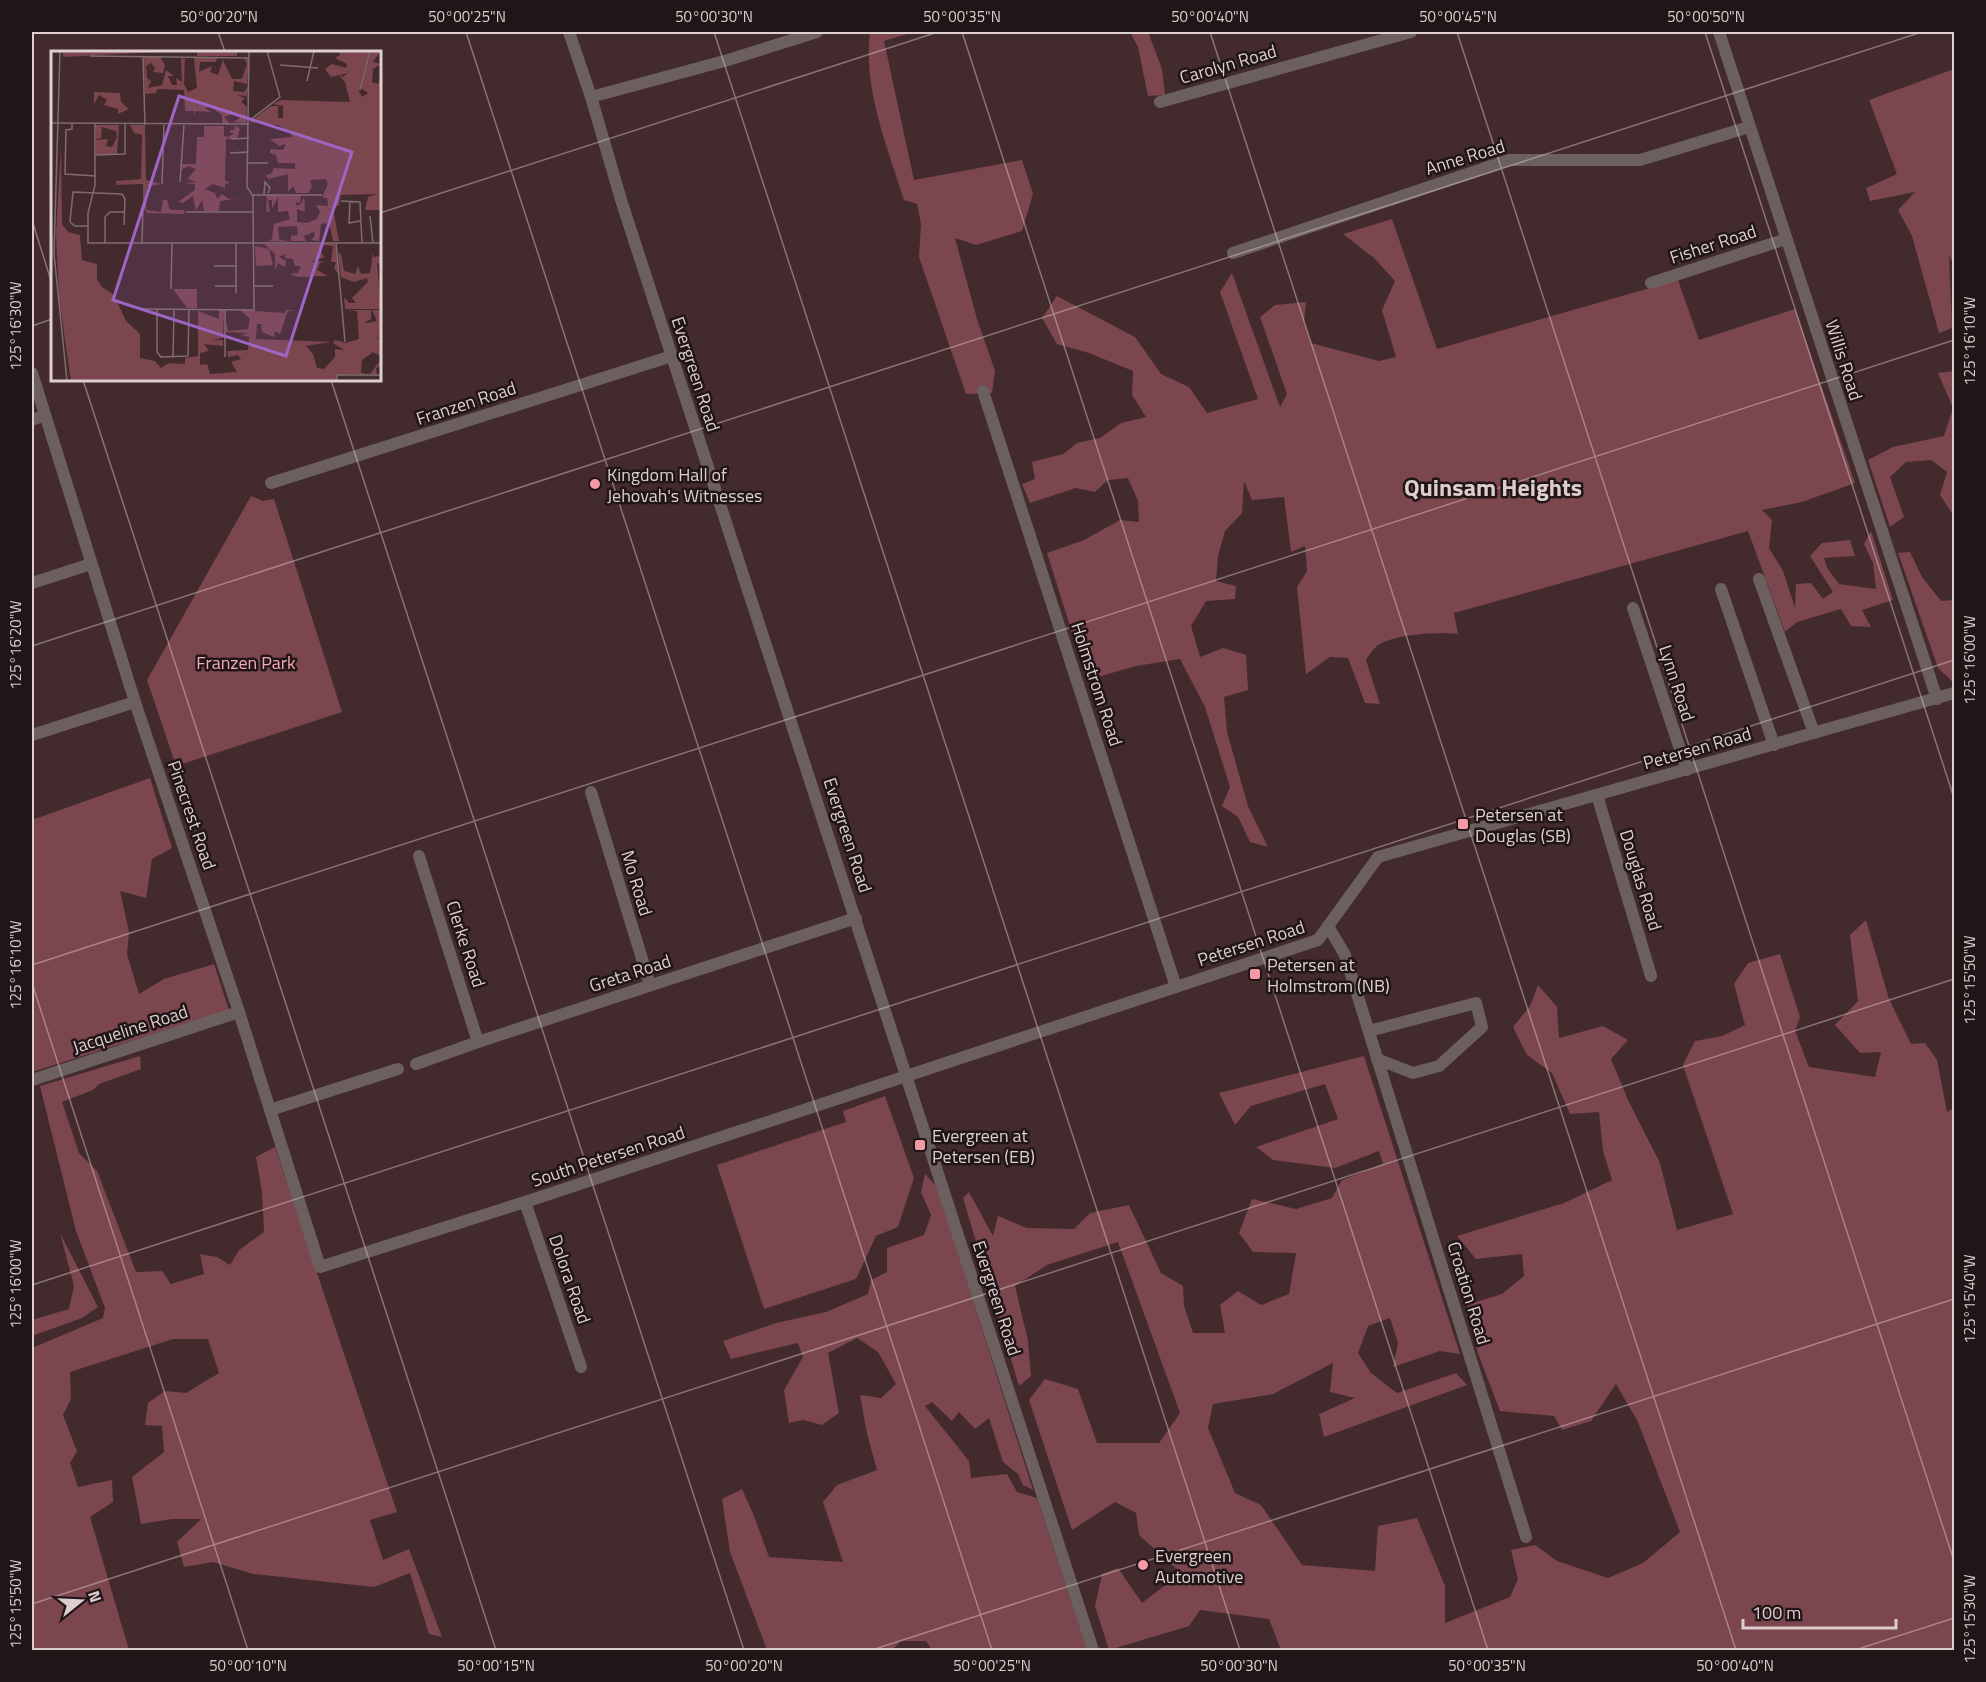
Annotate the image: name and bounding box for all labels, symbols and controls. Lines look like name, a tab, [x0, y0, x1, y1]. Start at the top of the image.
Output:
text: 50°00'20"N	[180, 5, 258, 28]
text: 50°00'25"N	[428, 5, 506, 28]
text: 50°00'30"N	[675, 5, 753, 28]
text: 50°00'35"N	[923, 5, 1001, 28]
text: 50°00'40"N	[1171, 5, 1249, 28]
text: 50°00'45"N	[1419, 5, 1497, 28]
text: 50°00'50"N	[1667, 5, 1745, 28]
street label: Carolyn Road	[1176, 37, 1280, 91]
inset map	[51, 51, 381, 381]
street label: Anne Road	[1422, 132, 1508, 182]
street label: Fisher Road	[1666, 217, 1760, 271]
text: 125°16'30"W	[4, 281, 27, 371]
text: 125°16'10"W	[1958, 296, 1981, 386]
street label: Evergreen Road	[665, 313, 727, 435]
street label: Willis Road	[1818, 316, 1870, 404]
street label: Franzen Road	[412, 374, 520, 432]
place label: Kingdom Hall of Jehovah's Witnesses	[607, 461, 762, 509]
district label: Quinsam Heights	[1404, 469, 1582, 505]
marker: Kingdom Hall of Jehovah's Witnesses	[588, 477, 602, 491]
text: 125°16'20"W	[4, 600, 27, 690]
text: 125°16'00"W	[1958, 615, 1981, 705]
street label: Holmstrom Road	[1064, 618, 1130, 750]
street label: Lynn Road	[1652, 641, 1702, 725]
park label: Franzen Park	[196, 649, 296, 676]
street label: Petersen Road	[1640, 720, 1754, 776]
street label: Pinecrest Road	[161, 757, 223, 873]
street label: Evergreen Road	[817, 774, 879, 896]
place label: Petersen at Douglas (SB)	[1475, 801, 1571, 849]
marker: Petersen at Douglas (SB)	[1456, 817, 1470, 831]
street label: Douglas Road	[1613, 826, 1669, 934]
street label: Mo Road	[614, 847, 660, 919]
street label: Clerke Road	[439, 897, 493, 991]
street label: Petersen Road	[1194, 913, 1308, 973]
text: 125°16'10"W	[4, 920, 27, 1010]
text: 125°15'50"W	[1958, 935, 1981, 1025]
street label: Greta Road	[586, 947, 674, 999]
place label: Petersen at Holmstrom (NB)	[1267, 951, 1390, 999]
marker: Petersen at Holmstrom (NB)	[1248, 967, 1262, 981]
street label: Jacqueline Road	[69, 998, 191, 1060]
street label: South Petersen Road	[528, 1118, 688, 1194]
place label: Evergreen at Petersen (EB)	[932, 1122, 1035, 1170]
marker: Evergreen at Petersen (EB)	[913, 1138, 927, 1152]
street label: Dolora Road	[542, 1231, 598, 1327]
street label: Evergreen Road	[966, 1237, 1028, 1359]
street label: Croation Road	[1440, 1238, 1498, 1348]
text: 125°16'00"W	[4, 1239, 27, 1329]
text: 125°15'40"W	[1958, 1254, 1981, 1344]
place label: Evergreen Automotive	[1155, 1542, 1243, 1590]
marker: Evergreen Automotive	[1136, 1558, 1150, 1572]
text: 125°15'50"W	[4, 1559, 27, 1649]
north arrow	[51, 1571, 111, 1631]
text: 125°15'30"W	[1958, 1574, 1981, 1664]
text: N	[82, 1587, 108, 1605]
scale bar	[1743, 1592, 1896, 1630]
text: 100 m	[1752, 1599, 1801, 1626]
text: 50°00'10"N	[209, 1654, 287, 1677]
text: 50°00'15"N	[457, 1654, 535, 1677]
text: 50°00'20"N	[705, 1654, 783, 1677]
text: 50°00'25"N	[953, 1654, 1031, 1677]
text: 50°00'30"N	[1200, 1654, 1278, 1677]
text: 50°00'35"N	[1448, 1654, 1526, 1677]
text: 50°00'40"N	[1696, 1654, 1774, 1677]

